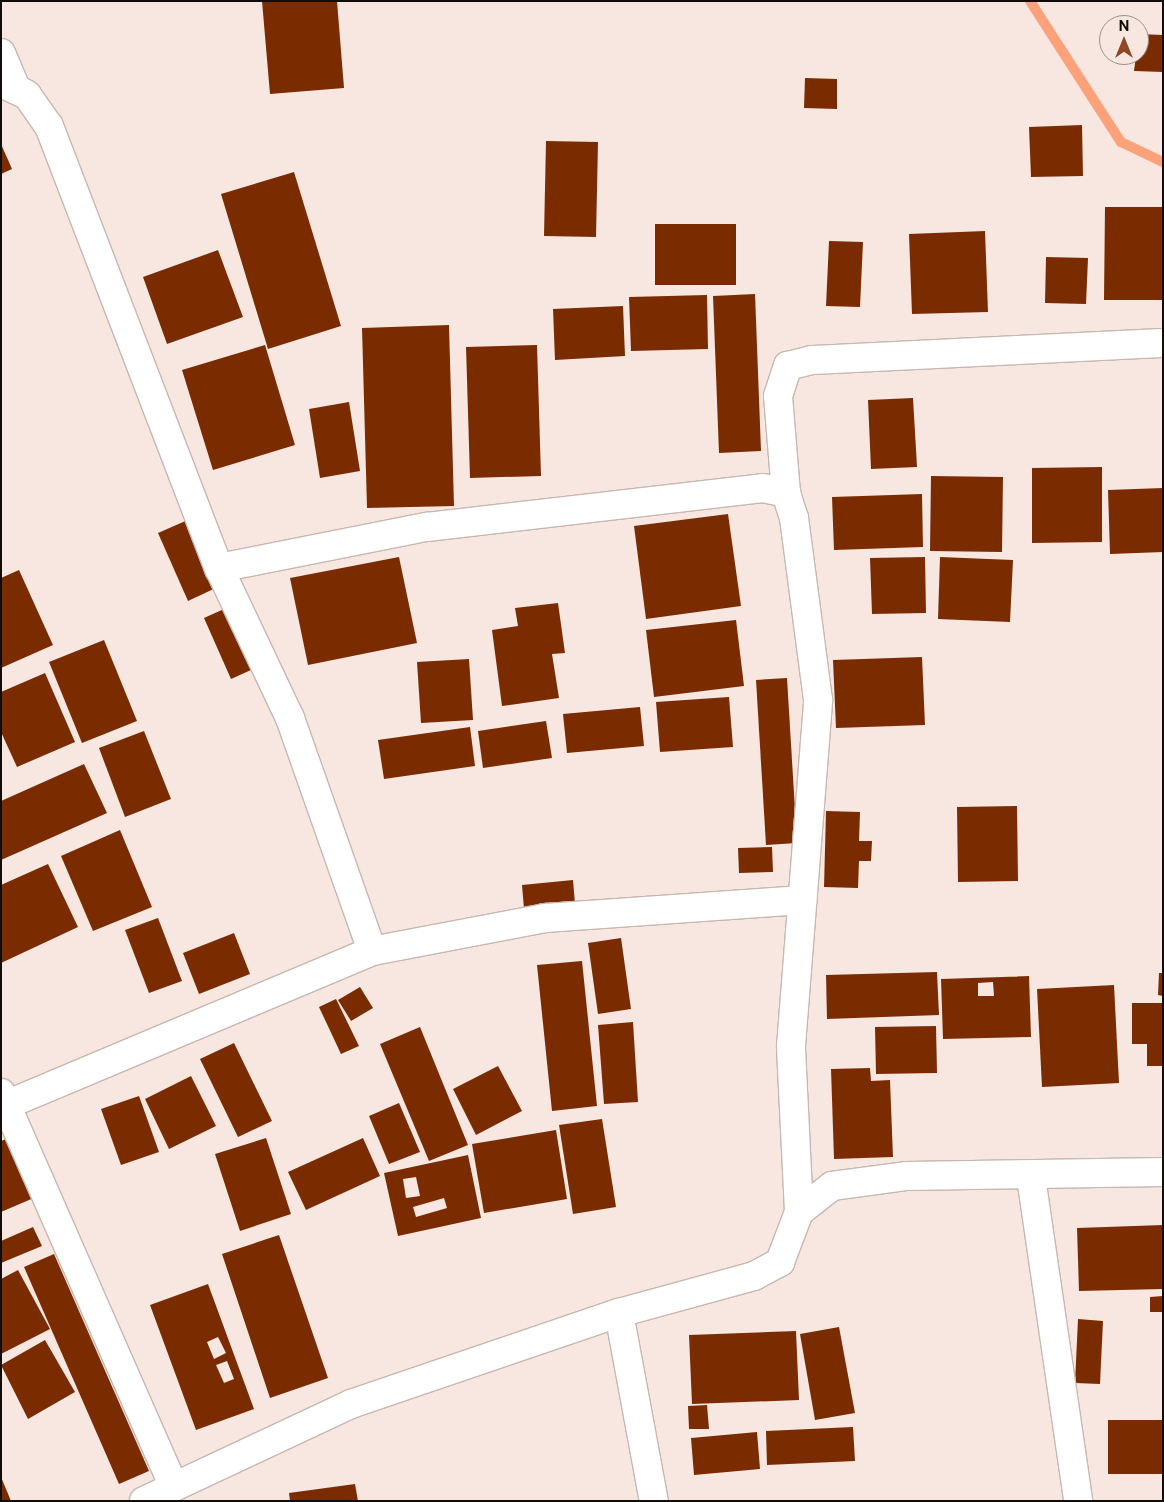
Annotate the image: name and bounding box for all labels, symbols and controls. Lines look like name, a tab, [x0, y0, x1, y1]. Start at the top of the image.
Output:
north arrow	[1099, 15, 1149, 65]
text: N	[1119, 18, 1129, 34]

